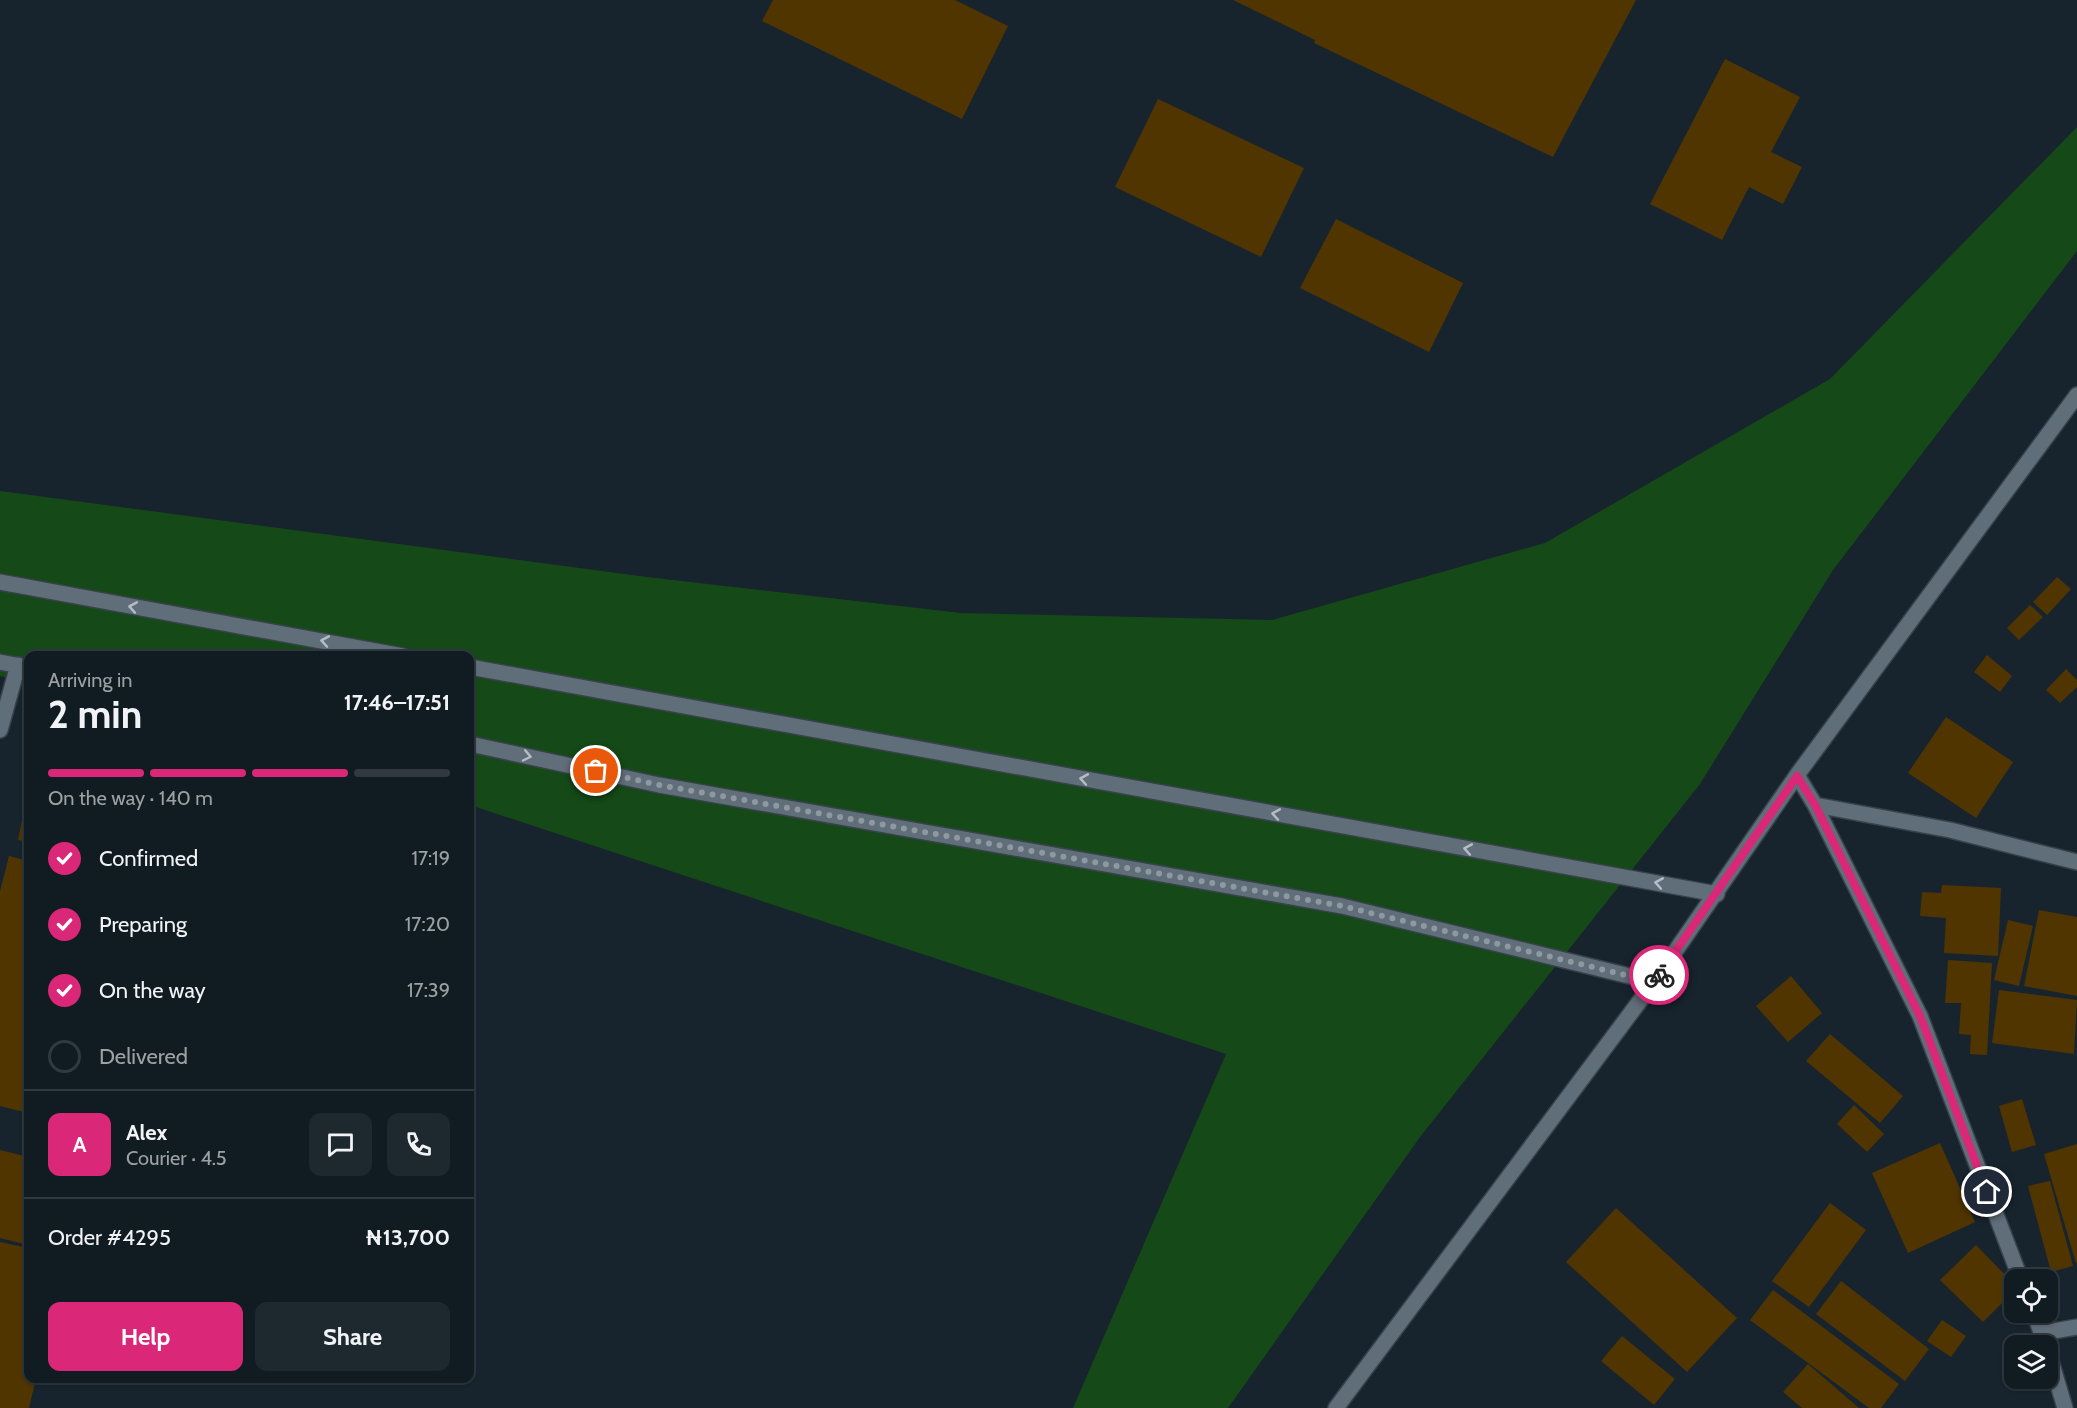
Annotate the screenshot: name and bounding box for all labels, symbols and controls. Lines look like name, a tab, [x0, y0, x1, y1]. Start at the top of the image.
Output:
one-way arrow	[129, 601, 138, 613]
one-way arrow	[321, 635, 331, 648]
text: Arriving in	[48, 668, 132, 692]
text: 17:46–17:51	[344, 689, 450, 716]
text: 2 min	[48, 690, 142, 738]
pin	[570, 745, 621, 796]
one-way arrow	[521, 749, 531, 762]
icon: bag	[579, 754, 612, 787]
one-way arrow	[1079, 773, 1089, 786]
text: On the way · 140 m	[48, 786, 213, 810]
one-way arrow	[1271, 808, 1281, 821]
icon: check	[48, 842, 81, 875]
one-way arrow	[1463, 843, 1472, 855]
text: Confirmed	[99, 845, 198, 872]
text: 17:19	[411, 846, 450, 870]
one-way arrow	[1655, 877, 1665, 890]
icon: check	[48, 908, 81, 941]
text: Preparing	[99, 911, 187, 938]
text: 17:20	[405, 912, 450, 936]
courier	[1629, 945, 1689, 1005]
icon: bike	[1643, 959, 1676, 992]
icon: check	[48, 974, 81, 1007]
text: On the way	[99, 977, 206, 1004]
text: 17:39	[407, 978, 450, 1002]
text: Delivered	[99, 1043, 188, 1070]
button: chat	[309, 1113, 372, 1176]
button: phone	[387, 1113, 450, 1176]
text: Alex	[126, 1119, 167, 1146]
text: A	[73, 1131, 86, 1158]
text: Courier · 4.5	[126, 1146, 227, 1170]
pin	[1961, 1166, 2012, 1217]
icon: home	[1970, 1175, 2003, 1208]
text: Order #4295	[48, 1224, 171, 1251]
text: ₦13,700	[365, 1224, 450, 1251]
map controls	[2004, 1269, 2058, 1389]
button: locate	[2004, 1269, 2058, 1323]
button: Help	[48, 1302, 243, 1371]
button: Share	[255, 1302, 450, 1371]
button: layers	[2004, 1335, 2058, 1389]

